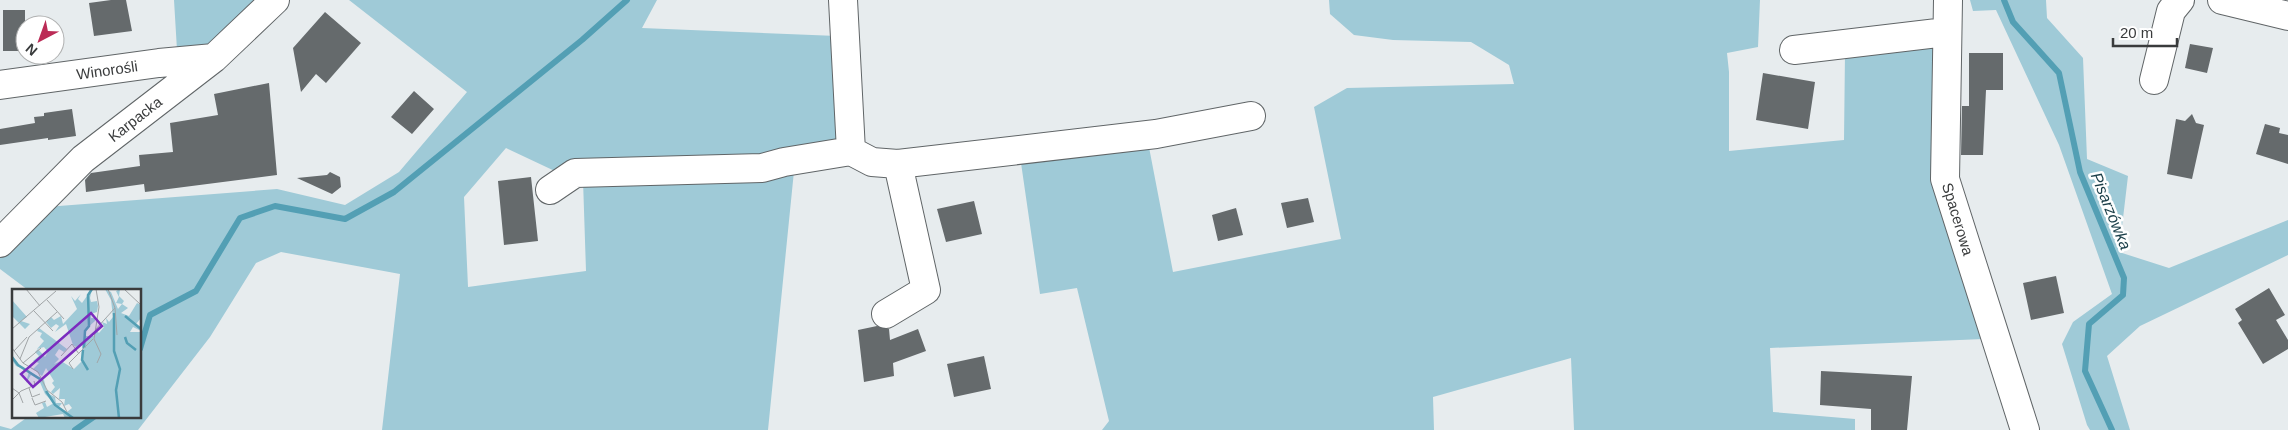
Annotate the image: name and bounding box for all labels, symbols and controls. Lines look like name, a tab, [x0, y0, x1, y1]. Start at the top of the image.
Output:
north arrow	[15, 15, 65, 65]
scale bar	[2113, 15, 2177, 47]
text: 20 m	[2120, 24, 2153, 41]
text: N	[22, 40, 41, 59]
street label: Winorośli	[75, 57, 139, 83]
street label: Karpacka	[105, 92, 166, 145]
water label: Pisarzówka	[2088, 170, 2134, 252]
street label: Spacerowa	[1939, 181, 1977, 258]
inset map	[12, 289, 141, 418]

